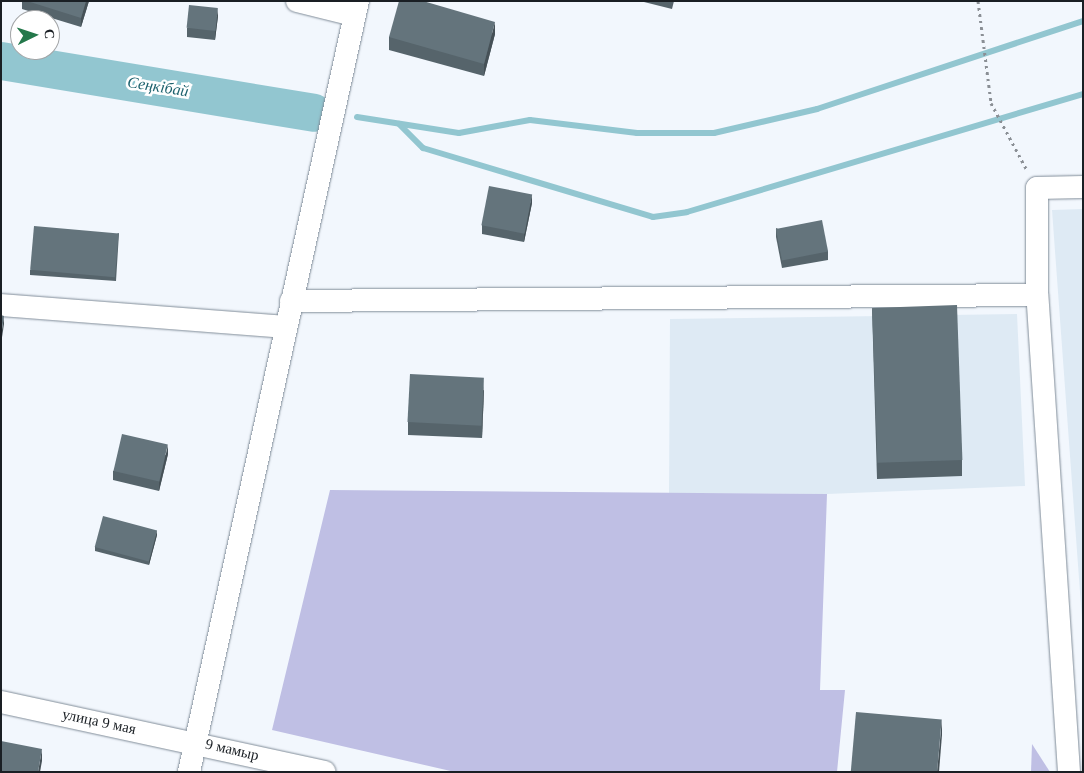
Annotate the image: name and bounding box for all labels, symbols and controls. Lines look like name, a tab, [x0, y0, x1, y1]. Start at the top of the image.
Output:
north arrow	[10, 10, 60, 60]
text: С	[42, 28, 57, 40]
water label: Сеңкібай	[126, 73, 190, 101]
street label: улица 9 мая	[60, 705, 138, 739]
street label: 9 мамыр	[203, 735, 261, 765]

